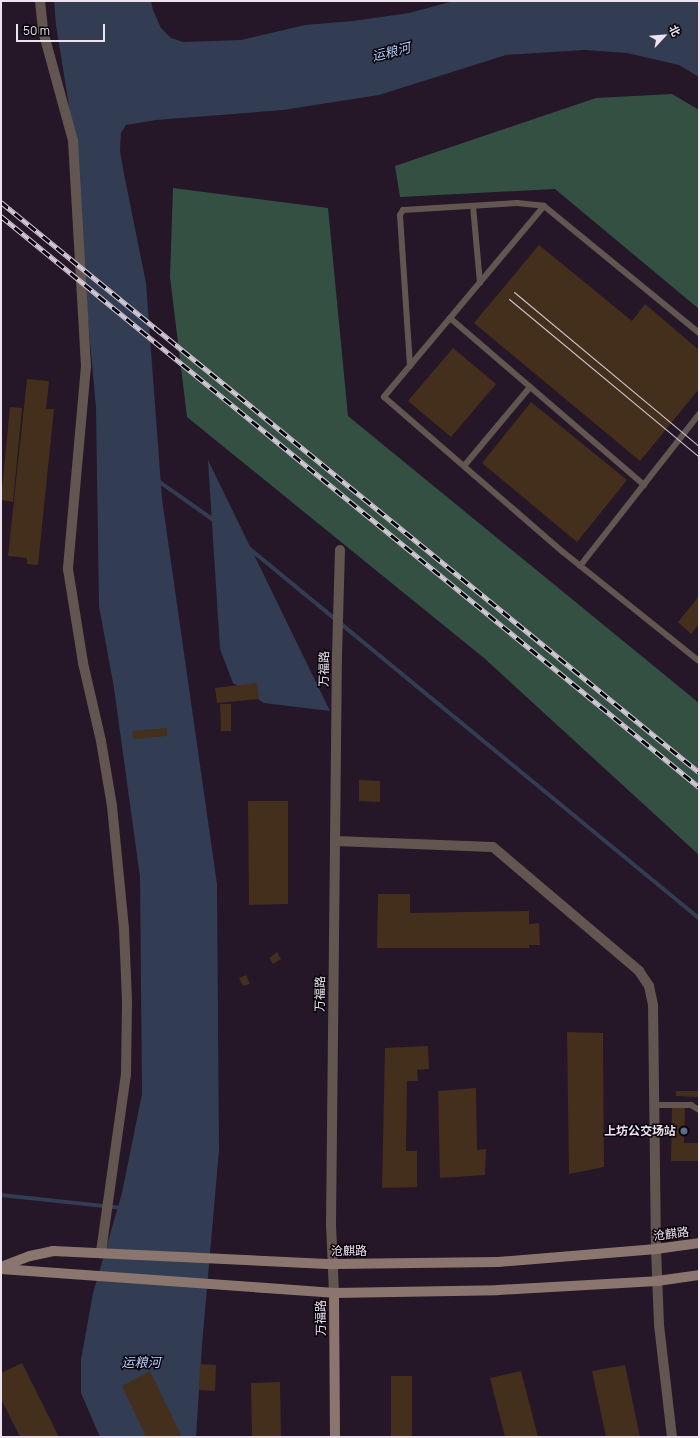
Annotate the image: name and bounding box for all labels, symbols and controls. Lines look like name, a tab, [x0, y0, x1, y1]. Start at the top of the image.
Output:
scale bar	[18, 16, 107, 42]
north arrow	[644, 16, 684, 56]
text: 50 m	[23, 22, 50, 39]
text: 北	[666, 22, 684, 39]
water label: 运粮河	[370, 40, 412, 64]
street label: 万福路	[316, 651, 332, 687]
street label: 万福路	[312, 976, 328, 1012]
place label: 上坊公交场站	[604, 1124, 676, 1138]
marker: 上坊公交场站	[679, 1126, 689, 1136]
street label: 沧麒路	[652, 1225, 690, 1243]
street label: 沧麒路	[331, 1244, 367, 1258]
street label: 万福路	[314, 1300, 328, 1336]
water label: 运粮河	[122, 1354, 160, 1370]

